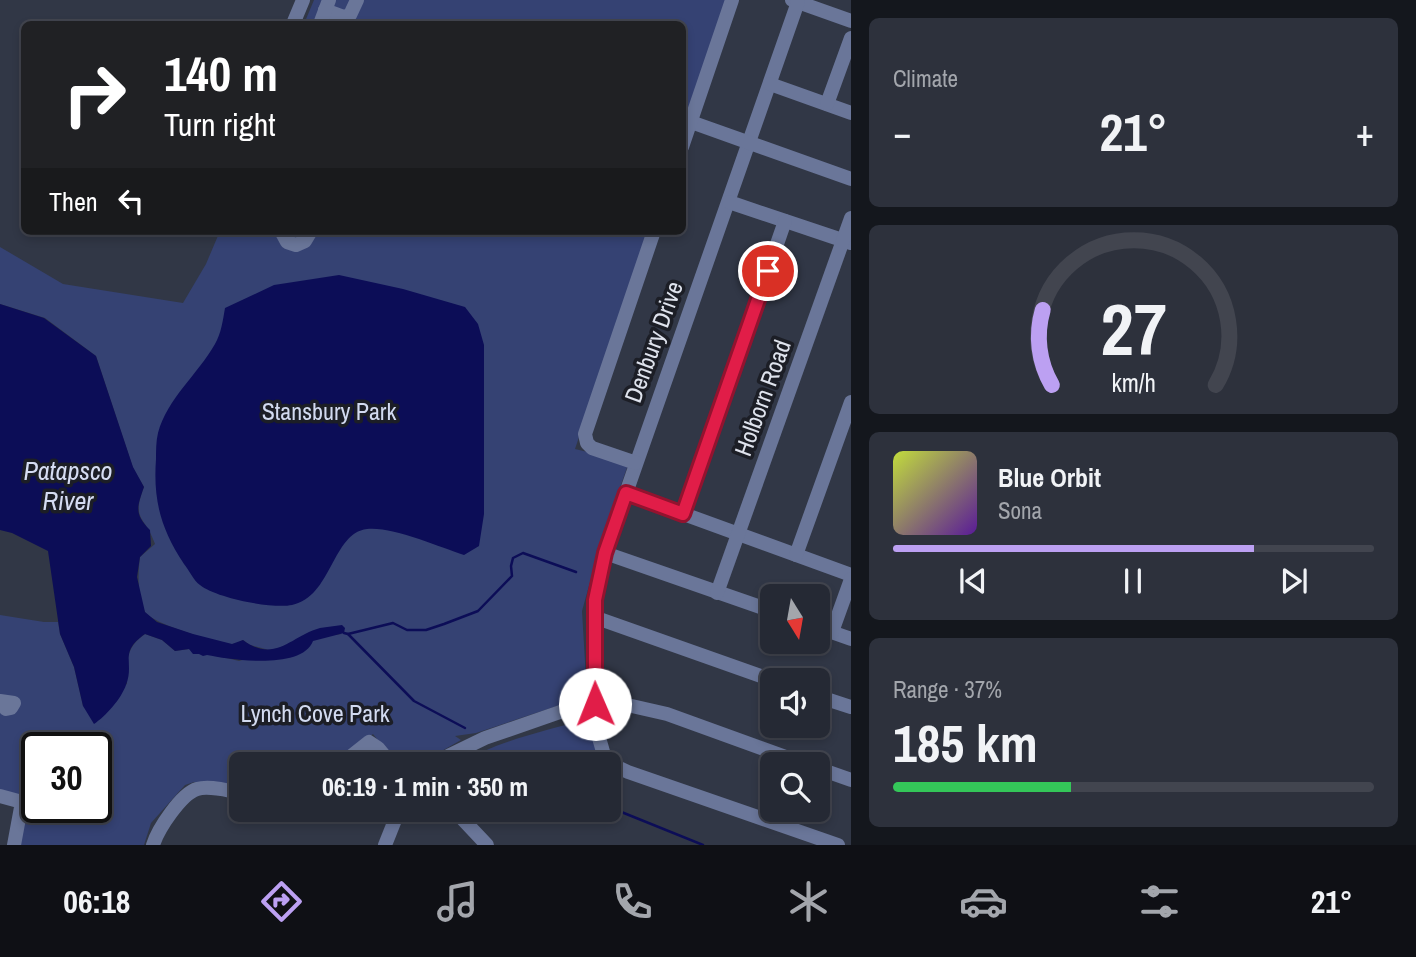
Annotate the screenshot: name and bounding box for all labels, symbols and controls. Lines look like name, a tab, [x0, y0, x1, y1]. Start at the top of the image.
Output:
text: 140 m	[164, 40, 278, 106]
icon: right	[49, 49, 140, 140]
text: Climate	[893, 63, 958, 94]
text: 21°	[1099, 97, 1168, 167]
text: Turn right	[164, 103, 276, 146]
text: −	[893, 107, 911, 158]
text: +	[1356, 107, 1374, 158]
icon: left	[112, 182, 150, 220]
text: Then	[49, 184, 98, 219]
pin	[738, 241, 798, 301]
icon: arrive	[749, 252, 787, 290]
street label: Denbury Drive	[616, 277, 690, 407]
text: 27	[1100, 281, 1167, 379]
street label: Holborn Road	[726, 335, 798, 460]
text: km/h	[1111, 366, 1156, 400]
park label: Stansbury Park	[262, 395, 396, 427]
water label: Patapsco River	[24, 453, 112, 518]
text: Blue Orbit	[998, 460, 1101, 495]
text: Sona	[998, 495, 1042, 526]
icon: previous	[954, 562, 992, 600]
icon: pause	[1114, 562, 1152, 600]
icon: next	[1275, 562, 1313, 600]
north arrow	[760, 584, 830, 654]
map controls	[760, 584, 830, 822]
position arrow	[558, 667, 632, 741]
button: sound	[760, 668, 830, 738]
text: Range · 37%	[893, 674, 1002, 705]
park label: Lynch Cove Park	[240, 697, 390, 729]
text: 185 km	[893, 708, 1038, 778]
speed limit sign: 30	[21, 732, 112, 823]
button: search	[760, 752, 830, 822]
text: 06:19 · 1 min · 350 m	[322, 769, 528, 804]
icon: directions	[257, 877, 306, 926]
icon: music	[433, 877, 482, 926]
icon: phone	[608, 877, 657, 926]
icon: climate	[784, 877, 833, 926]
icon: car	[959, 877, 1008, 926]
icon: filters	[1135, 877, 1184, 926]
text: 06:18	[63, 880, 130, 923]
text: 21°	[1311, 880, 1353, 923]

